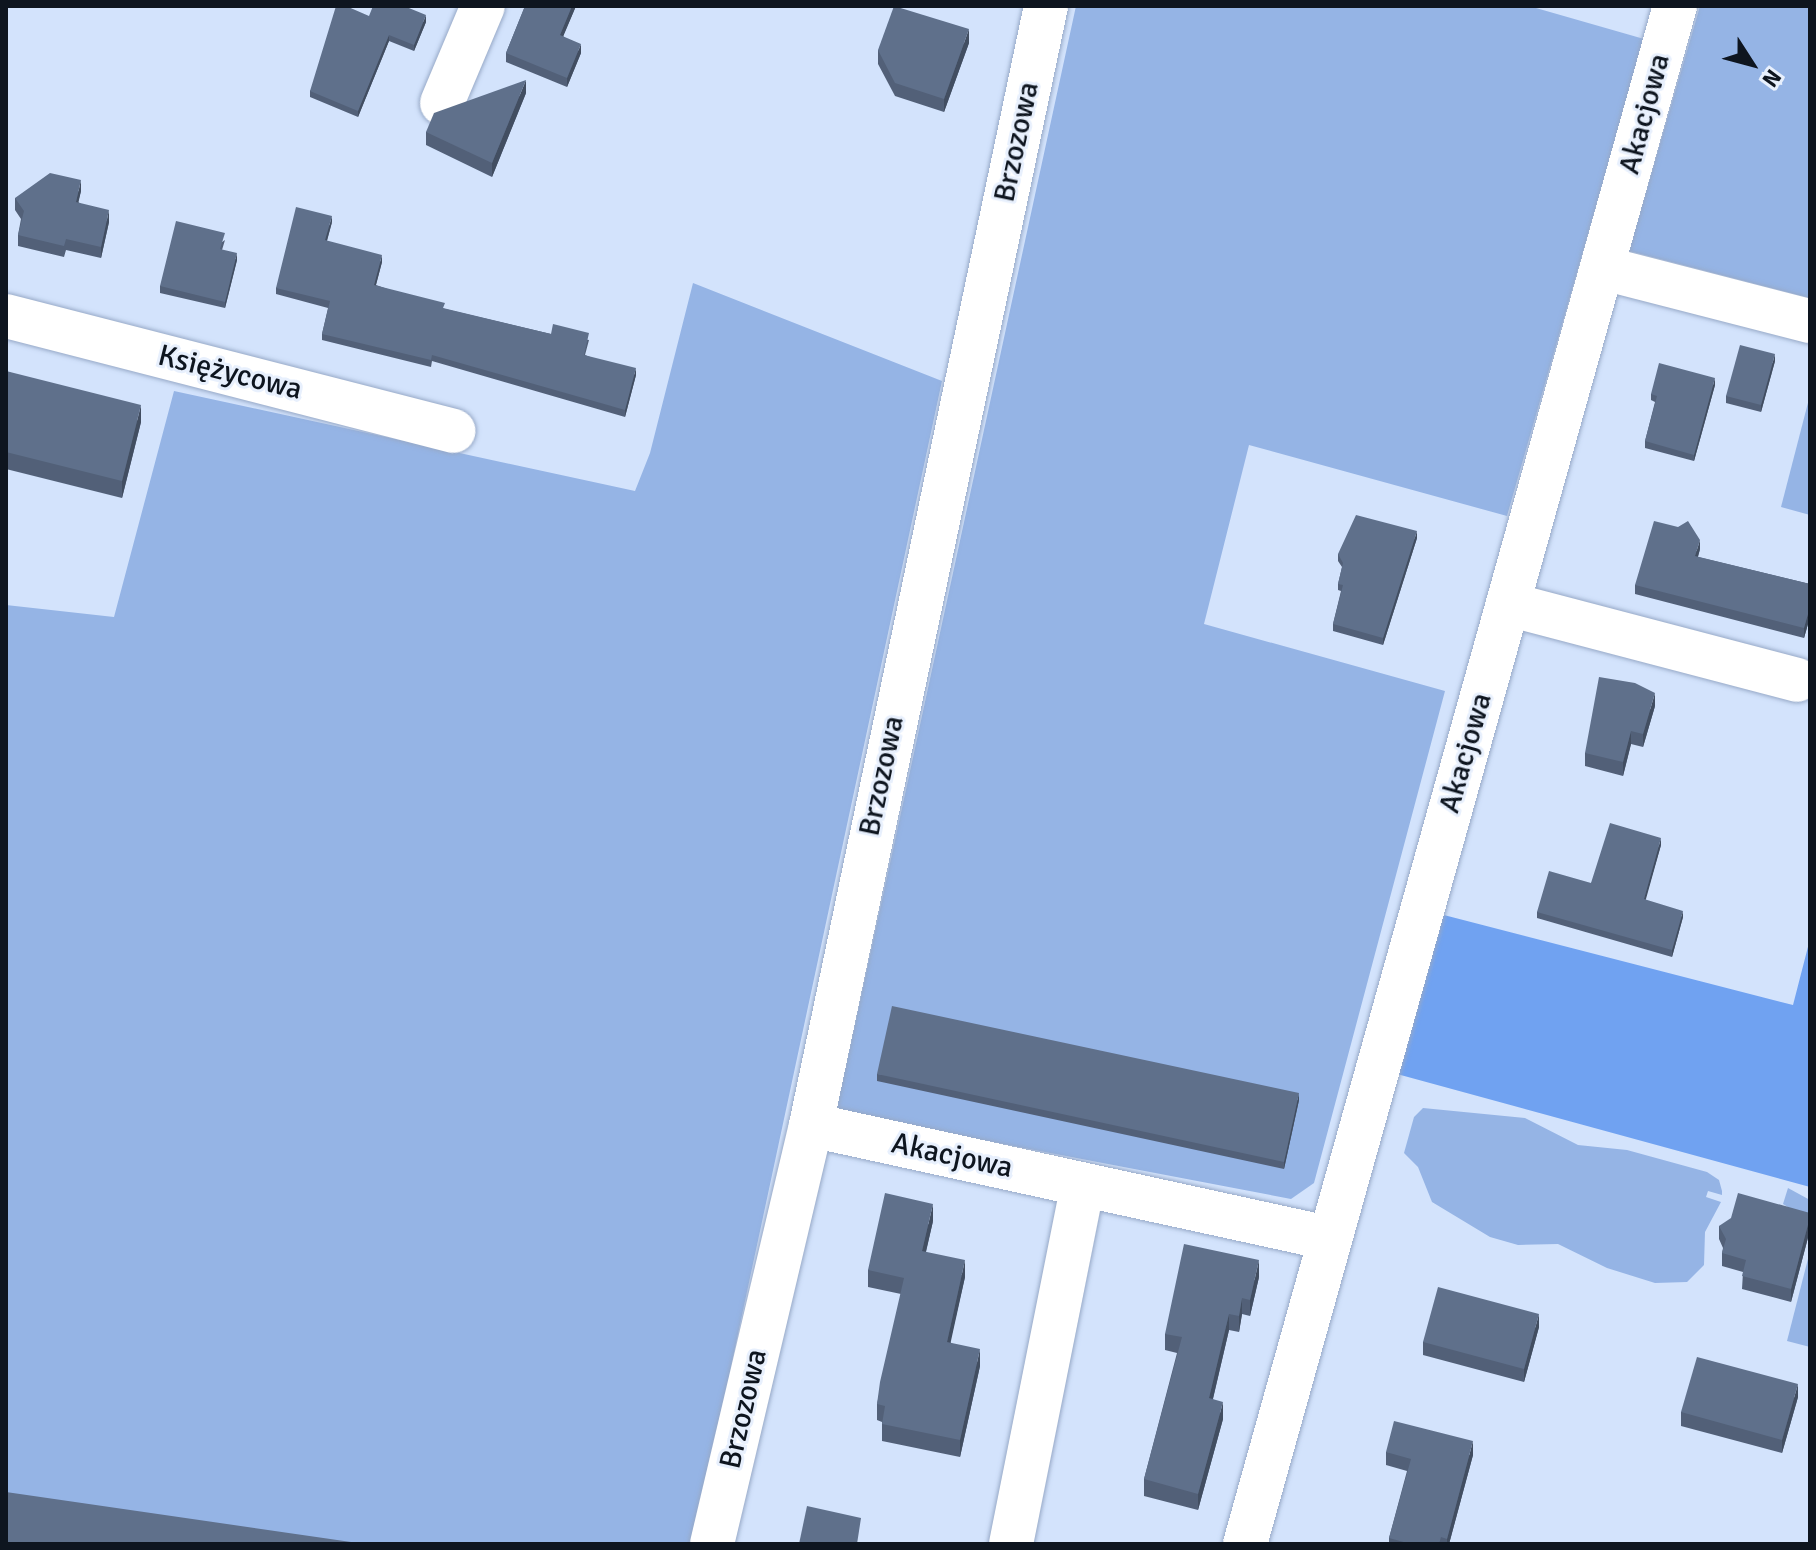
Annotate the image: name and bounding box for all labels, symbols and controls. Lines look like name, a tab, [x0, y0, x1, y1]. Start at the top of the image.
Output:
north arrow	[1712, 24, 1792, 104]
street label: Akacjowa	[1612, 50, 1678, 178]
text: N	[1756, 64, 1787, 93]
street label: Brzozowa	[987, 79, 1047, 205]
street label: Księżycowa	[154, 338, 306, 408]
street label: Akacjowa	[1432, 689, 1500, 817]
street label: Brzozowa	[852, 713, 912, 839]
street label: Akacjowa	[888, 1126, 1016, 1186]
street label: Brzozowa	[713, 1346, 775, 1472]

